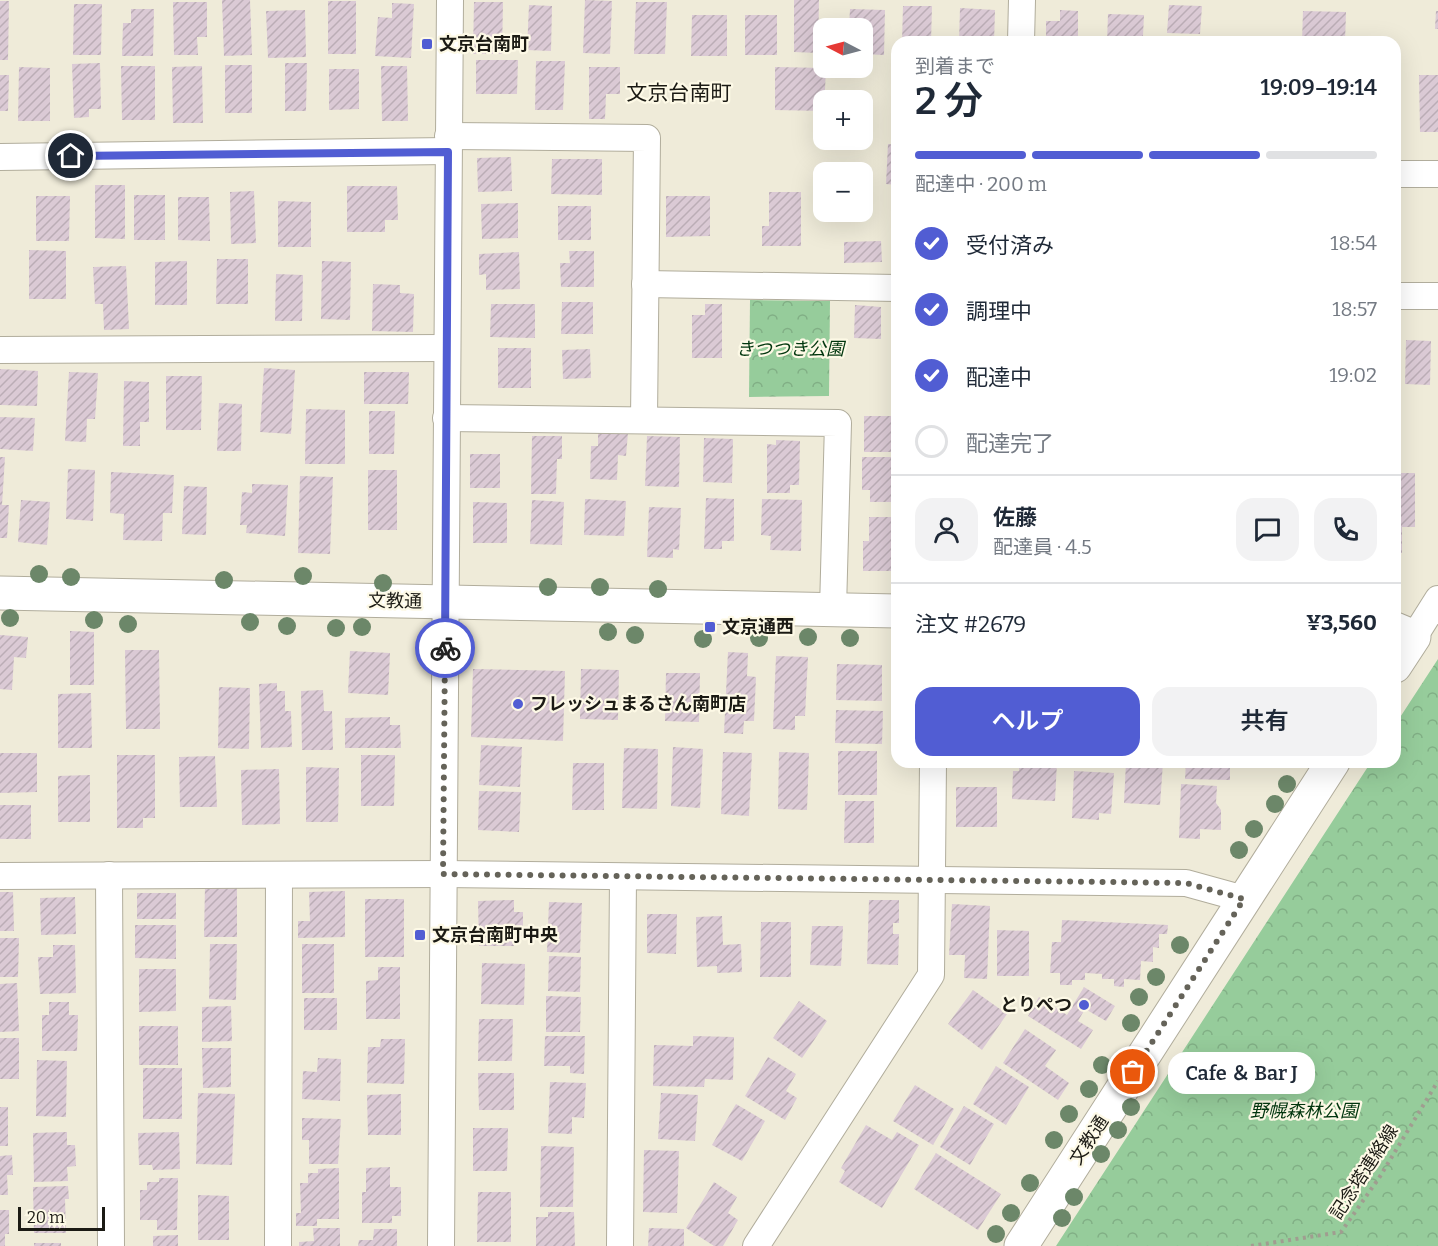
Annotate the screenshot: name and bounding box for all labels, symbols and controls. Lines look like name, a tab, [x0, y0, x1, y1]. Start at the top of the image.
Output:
north arrow	[813, 18, 873, 78]
map controls	[813, 18, 873, 222]
place label: 文京台南町	[439, 33, 529, 55]
marker: 文京台南町	[420, 37, 434, 51]
text: 到着まで	[915, 54, 995, 78]
text: 19:09–19:14	[1261, 74, 1377, 101]
text: 2 分	[915, 78, 983, 124]
district label: 文京台南町	[627, 80, 732, 106]
button: +	[813, 90, 873, 150]
pin	[45, 130, 96, 181]
icon: home	[54, 139, 87, 172]
button: −	[813, 162, 873, 222]
text: 配達中 · 200 m	[915, 172, 1047, 196]
icon: check	[915, 227, 948, 260]
text: 18:54	[1330, 231, 1377, 255]
text: 受付済み	[966, 232, 1054, 259]
icon: check	[915, 293, 948, 326]
text: 18:57	[1332, 297, 1377, 321]
text: 調理中	[966, 298, 1032, 325]
park label: きつつき公園	[736, 338, 847, 360]
icon: check	[915, 359, 948, 392]
text: 19:02	[1329, 363, 1377, 387]
text: 配達中	[966, 364, 1032, 391]
text: 配達完了	[966, 430, 1054, 457]
button: person	[915, 498, 978, 561]
button: chat	[1236, 498, 1299, 561]
button: phone	[1314, 498, 1377, 561]
text: 佐藤	[993, 504, 1037, 531]
text: 配達員 · 4.5	[993, 535, 1092, 559]
street label: 文教通	[368, 590, 422, 612]
text: ¥3,560	[1306, 609, 1377, 636]
text: 注文 #2679	[915, 611, 1026, 638]
place label: 文京通西	[722, 616, 794, 638]
courier	[415, 618, 475, 678]
marker: 文京通西	[703, 620, 717, 634]
icon: bike	[429, 632, 462, 665]
button: ヘルプ	[915, 687, 1140, 756]
button: 共有	[1152, 687, 1377, 756]
place label: フレッシュまるさん南町店	[530, 693, 746, 715]
marker: フレッシュまるさん南町店	[511, 697, 525, 711]
place label: 文京台南町中央	[432, 924, 558, 946]
marker: 文京台南町中央	[413, 928, 427, 942]
place label: とりぺつ	[1000, 994, 1072, 1016]
marker: とりぺつ	[1077, 998, 1091, 1012]
pin	[1107, 1046, 1158, 1097]
callout: Cafe ＆ Bar J	[1169, 1051, 1316, 1093]
icon: bag	[1116, 1055, 1149, 1088]
text: Cafe ＆ Bar J	[1185, 1061, 1298, 1085]
park label: 野幌森林公園	[1250, 1100, 1361, 1122]
street label: 文教通	[1065, 1111, 1113, 1169]
street label: 記念塔連絡線	[1325, 1121, 1403, 1223]
scale bar	[18, 1204, 105, 1232]
text: 20 m	[27, 1208, 64, 1227]

